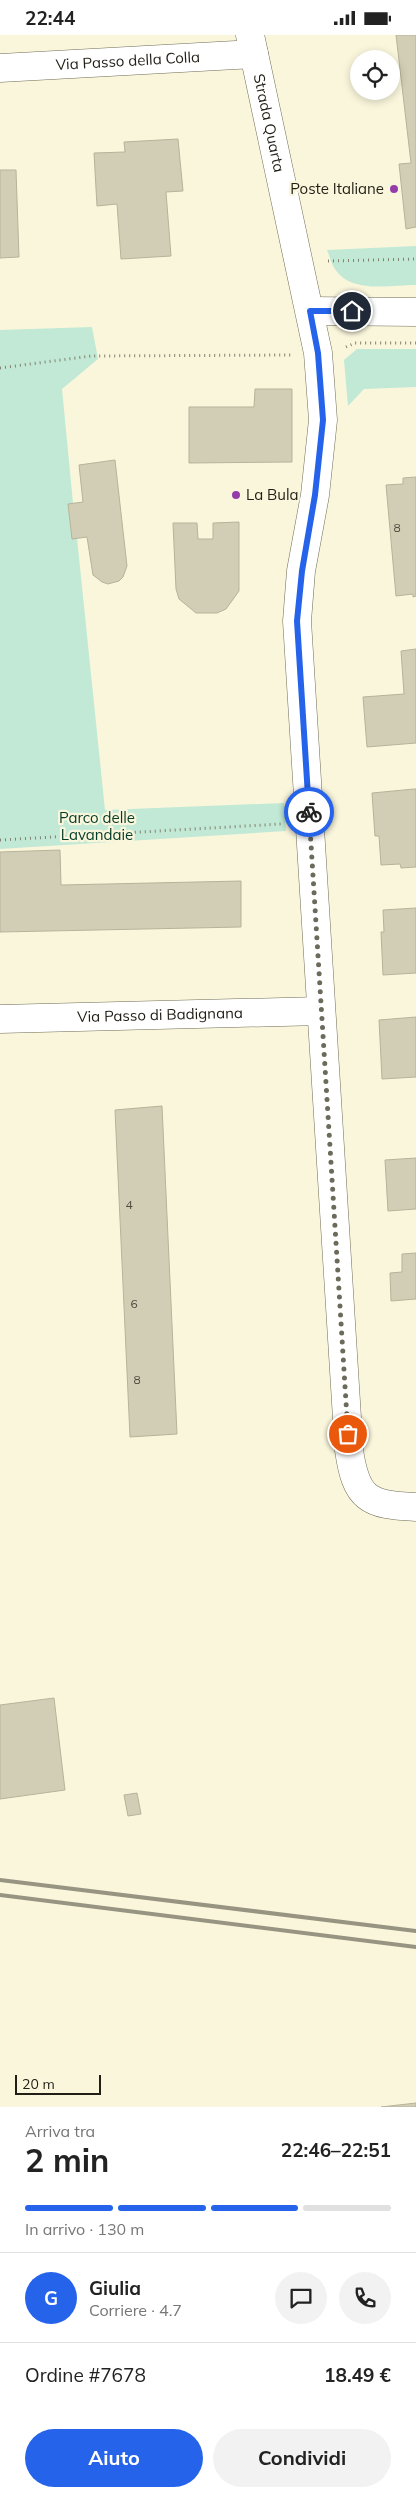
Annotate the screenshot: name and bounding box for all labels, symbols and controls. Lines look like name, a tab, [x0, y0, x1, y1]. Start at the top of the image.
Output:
text: 22:44	[25, 6, 75, 30]
street label: Via Passo della Colla	[55, 47, 200, 74]
map controls	[350, 50, 400, 100]
button: locate	[350, 50, 400, 100]
street label: Strada Quarta	[250, 72, 289, 174]
place label: Poste Italiane	[290, 179, 384, 198]
marker: Poste Italiane	[388, 183, 400, 195]
pin	[331, 290, 373, 332]
icon: home	[338, 297, 366, 325]
place label: La Bula	[246, 485, 299, 504]
marker: La Bula	[230, 489, 242, 501]
house number: 8	[393, 520, 401, 535]
courier	[284, 787, 334, 837]
icon: bike	[295, 798, 323, 826]
park label: Parco delle Lavandaie	[59, 808, 135, 844]
street label: Via Passo di Badignana	[77, 1003, 243, 1026]
house number: 4	[125, 1197, 133, 1212]
house number: 6	[130, 1296, 138, 1311]
house number: 8	[133, 1372, 141, 1387]
pin	[327, 1413, 369, 1455]
icon: bag	[334, 1420, 362, 1448]
scale bar	[15, 2072, 101, 2095]
text: 20 m	[22, 2075, 55, 2093]
text: Arriva tra	[25, 2121, 95, 2141]
text: 22:46–22:51	[281, 2138, 391, 2162]
text: 2 min	[25, 2140, 109, 2180]
text: In arrivo · 130 m	[25, 2219, 144, 2239]
button: chat	[275, 2272, 327, 2324]
button: phone	[339, 2272, 391, 2324]
text: Giulia	[89, 2276, 141, 2300]
text: G	[44, 2286, 58, 2310]
text: Corriere · 4.7	[89, 2300, 182, 2320]
text: Ordine #7678	[25, 2363, 146, 2387]
text: 18.49 €	[324, 2363, 391, 2387]
button: Aiuto	[25, 2429, 203, 2487]
button: Condividi	[213, 2429, 391, 2487]

